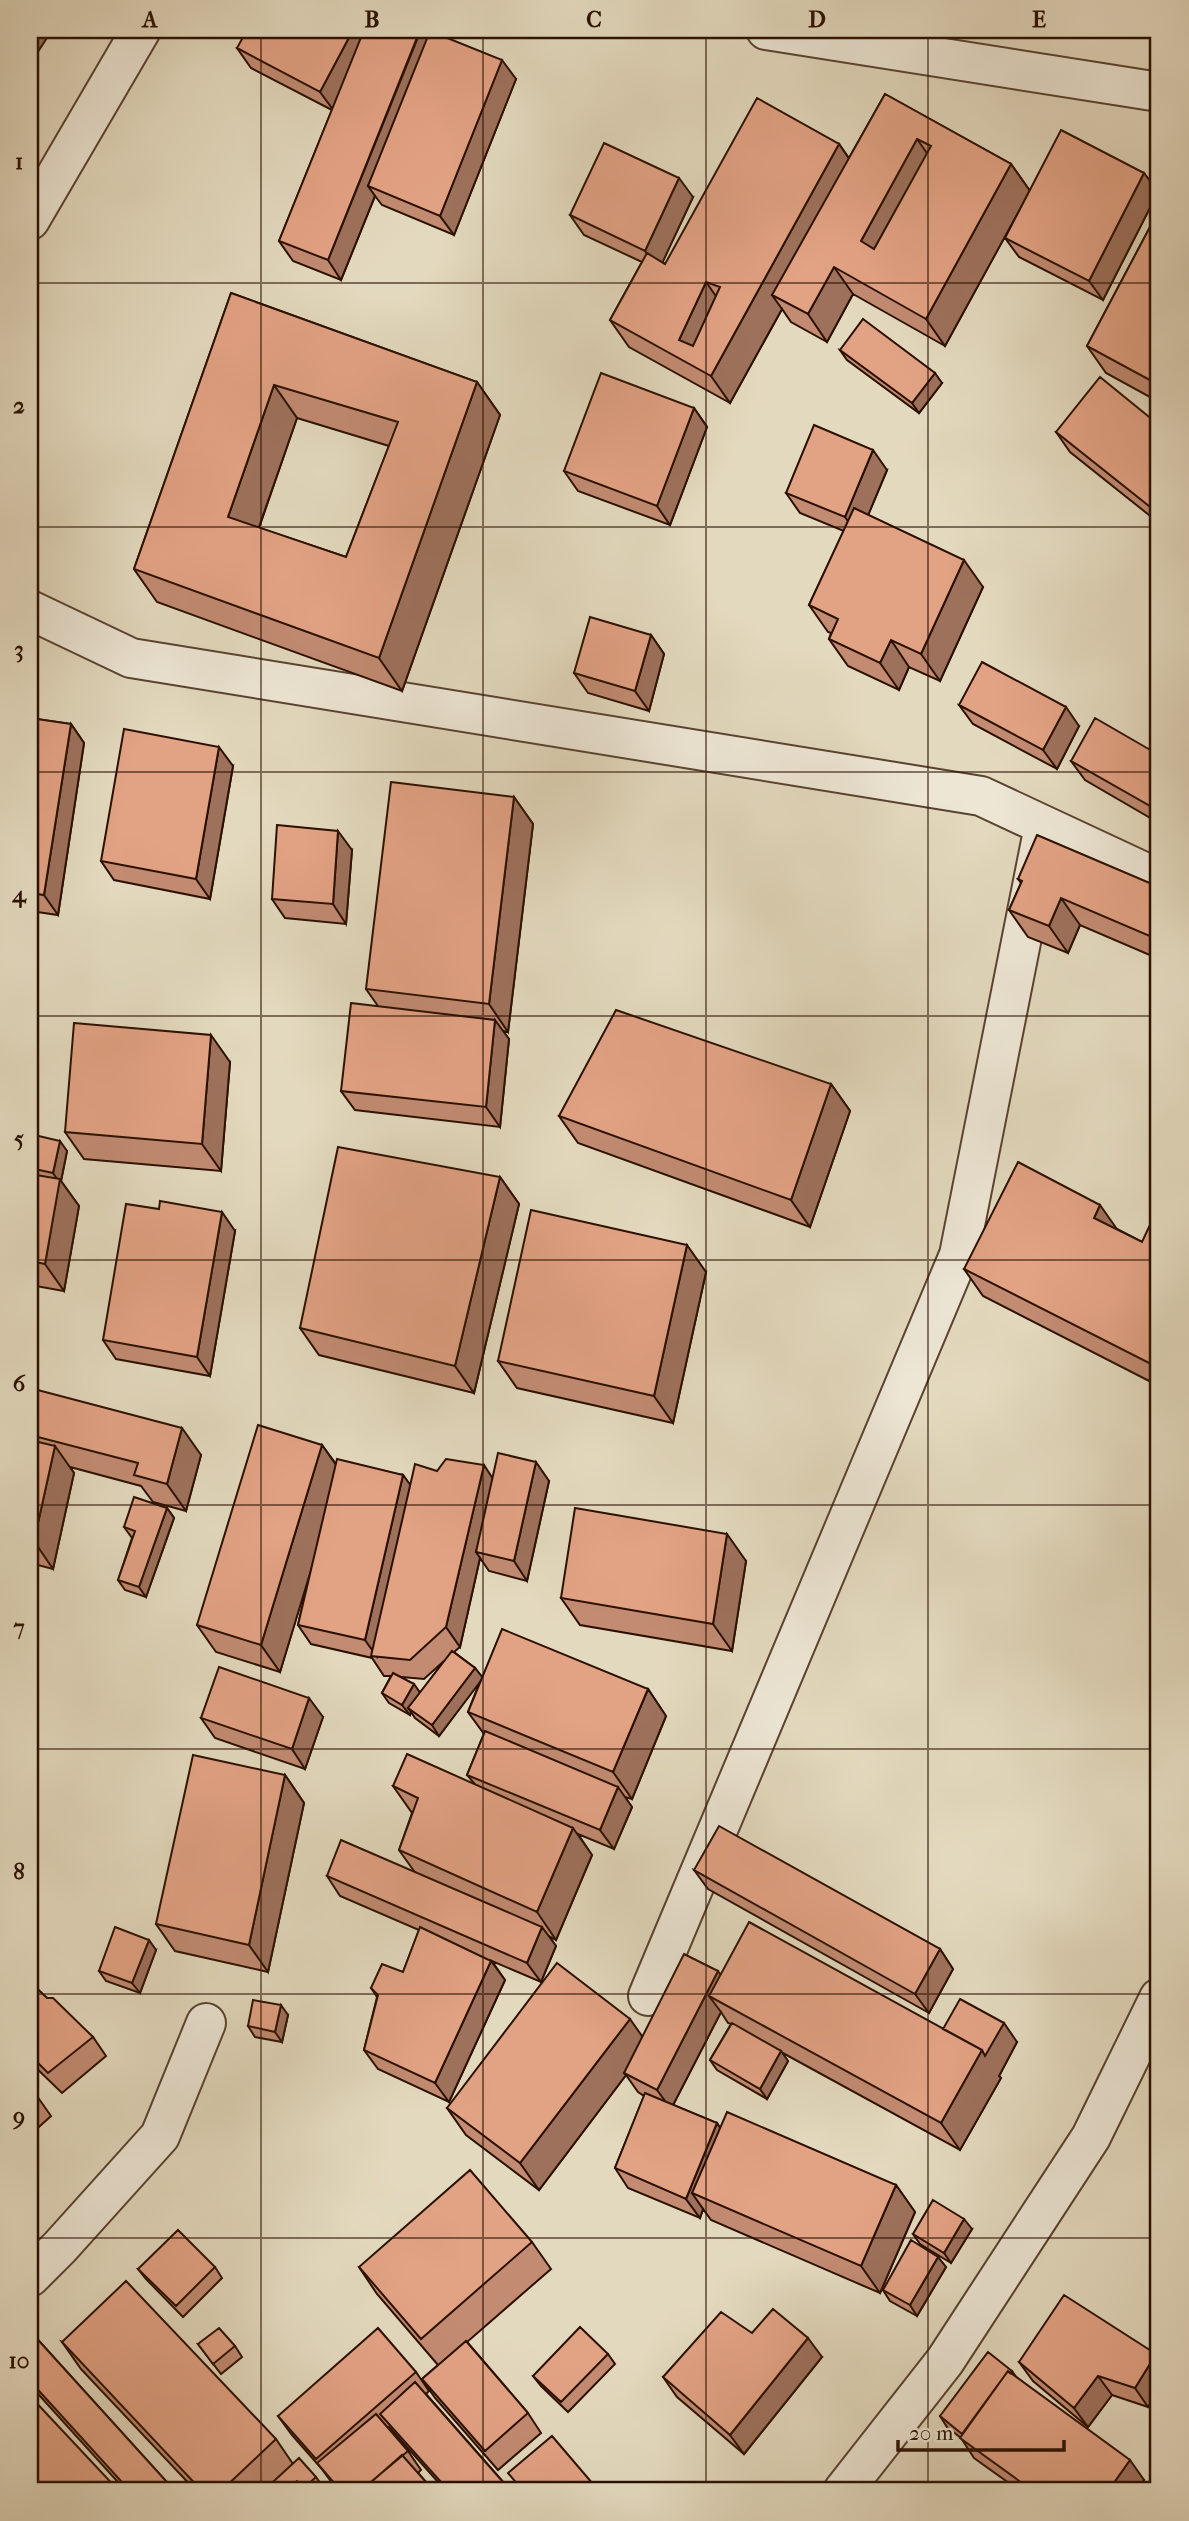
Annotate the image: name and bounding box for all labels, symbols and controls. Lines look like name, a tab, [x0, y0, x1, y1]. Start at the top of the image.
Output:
text: A	[141, 6, 159, 33]
text: B	[365, 6, 380, 33]
text: C	[586, 6, 602, 33]
text: D	[808, 6, 826, 33]
text: E	[1032, 6, 1046, 33]
text: 1	[15, 148, 23, 175]
text: 2	[13, 392, 25, 419]
text: 3	[14, 636, 24, 663]
text: 4	[11, 881, 27, 908]
text: 5	[14, 1125, 24, 1152]
text: 6	[13, 1370, 26, 1397]
text: 7	[12, 1614, 25, 1641]
text: 8	[13, 1858, 25, 1885]
text: 9	[12, 2103, 25, 2130]
text: 10	[9, 2347, 29, 2374]
scale bar	[898, 2409, 1065, 2453]
text: 20 m	[909, 2421, 954, 2445]

